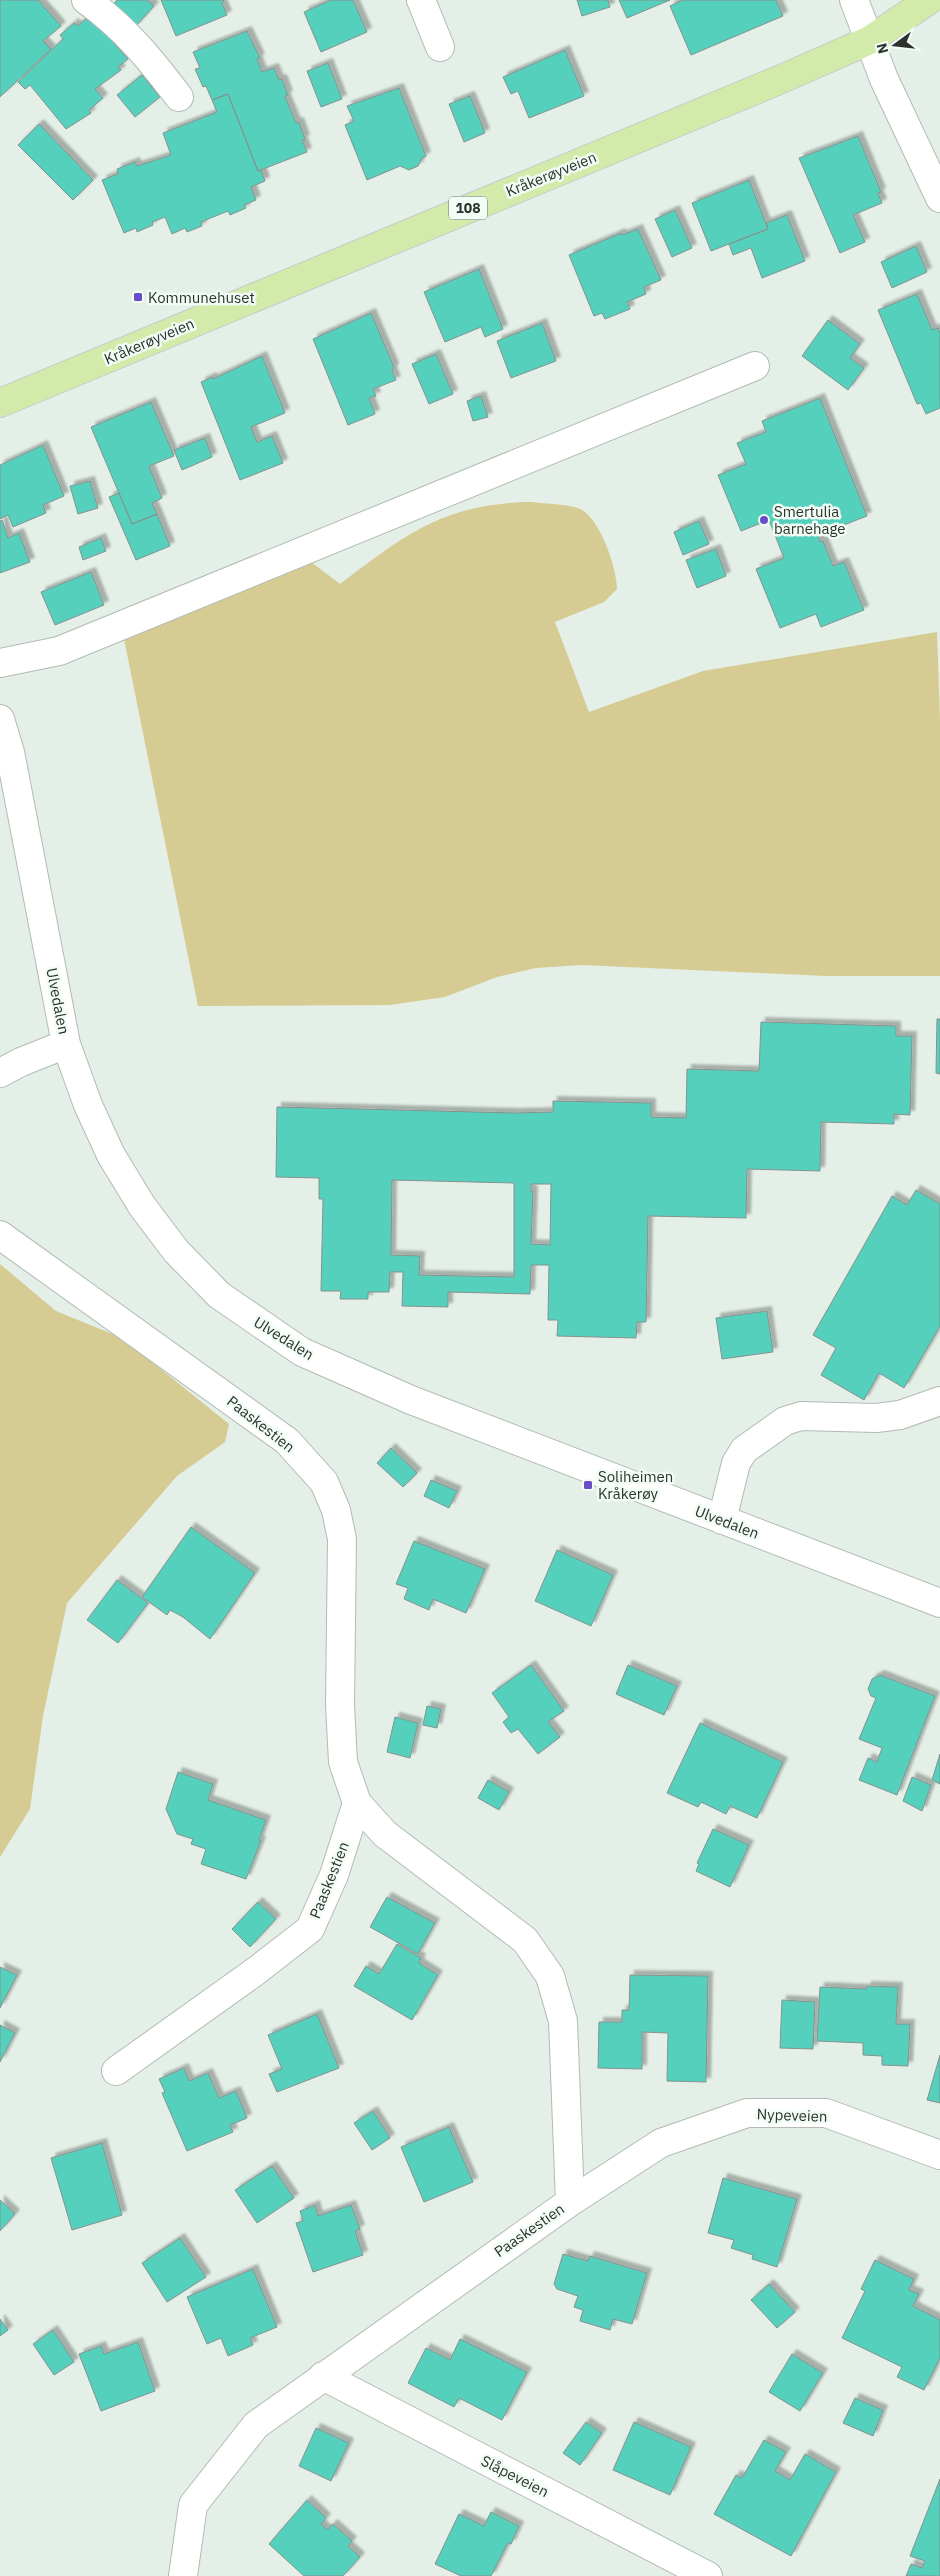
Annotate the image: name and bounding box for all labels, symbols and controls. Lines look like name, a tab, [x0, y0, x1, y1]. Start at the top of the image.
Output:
north arrow	[870, 20, 920, 70]
text: N	[872, 41, 892, 56]
street label: Kråkerøyveien	[503, 147, 599, 201]
road number: 108	[449, 197, 487, 220]
place label: Kommunehuset	[148, 288, 255, 307]
marker: Kommunehuset	[132, 291, 144, 303]
street label: Kråkerøyveien	[101, 313, 197, 369]
place label: Smertulia barnehage	[774, 502, 846, 538]
marker: Smertulia barnehage	[758, 514, 770, 526]
street label: Ulvedalen	[42, 966, 74, 1036]
street label: Ulvedalen	[250, 1312, 318, 1364]
street label: Paaskestien	[223, 1392, 299, 1456]
place label: Soliheimen Kråkerøy	[598, 1467, 673, 1503]
marker: Soliheimen Kråkerøy	[582, 1479, 594, 1491]
street label: Ulvedalen	[692, 1501, 762, 1543]
street label: Paaskestien	[305, 1839, 353, 1921]
street label: Nypeveien	[756, 2104, 828, 2126]
street label: Paaskestien	[490, 2199, 568, 2261]
street label: Slåpeveien	[478, 2451, 552, 2501]

